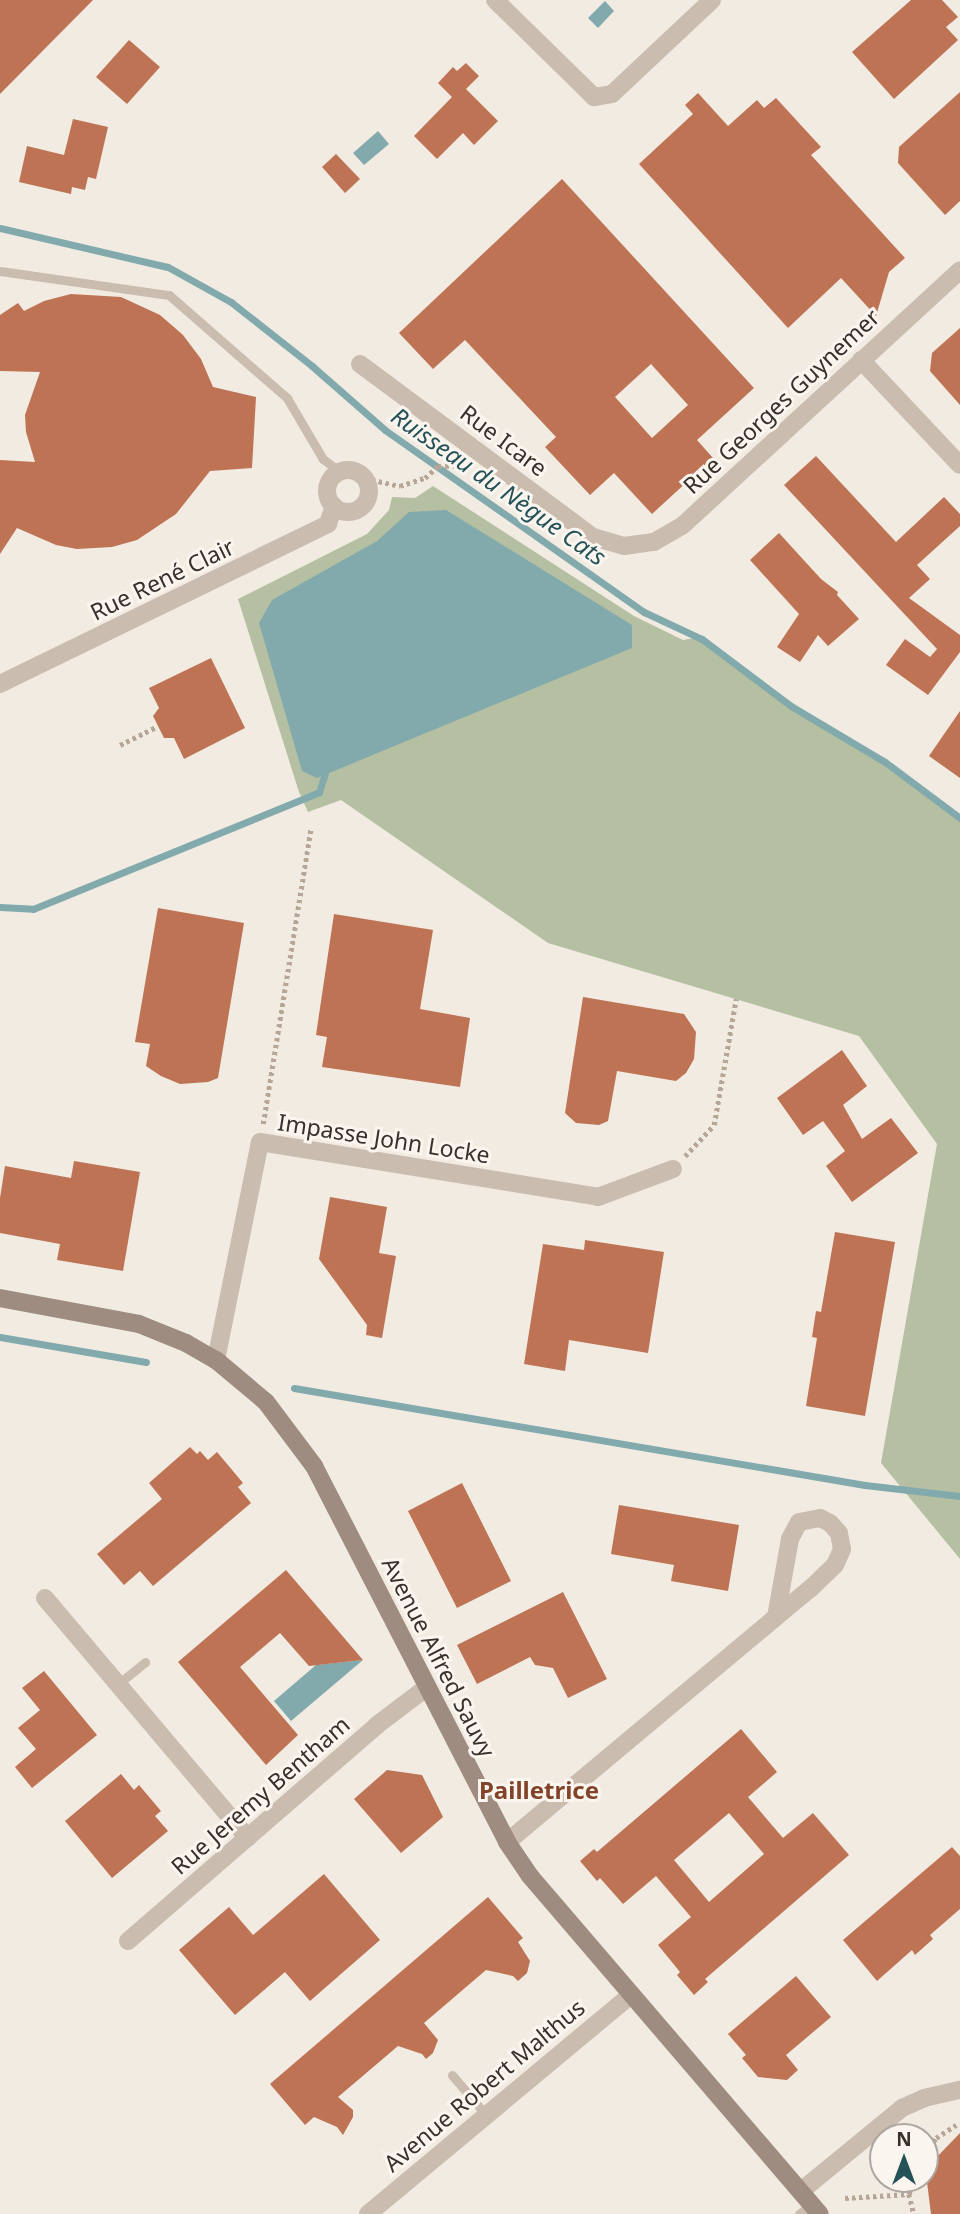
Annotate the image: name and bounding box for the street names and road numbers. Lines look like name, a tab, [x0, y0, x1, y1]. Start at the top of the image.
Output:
street label: Rue Georges Guynemer	[677, 303, 885, 499]
street label: Rue Icare	[455, 399, 553, 481]
street label: Rue René Clair	[86, 532, 238, 626]
street label: Impasse John Locke	[276, 1108, 492, 1168]
street label: Avenue Alfred Sauvy	[377, 1552, 501, 1762]
street label: Rue Jeremy Bentham	[165, 1710, 355, 1880]
street label: Avenue Robert Malthus	[378, 1993, 590, 2177]

